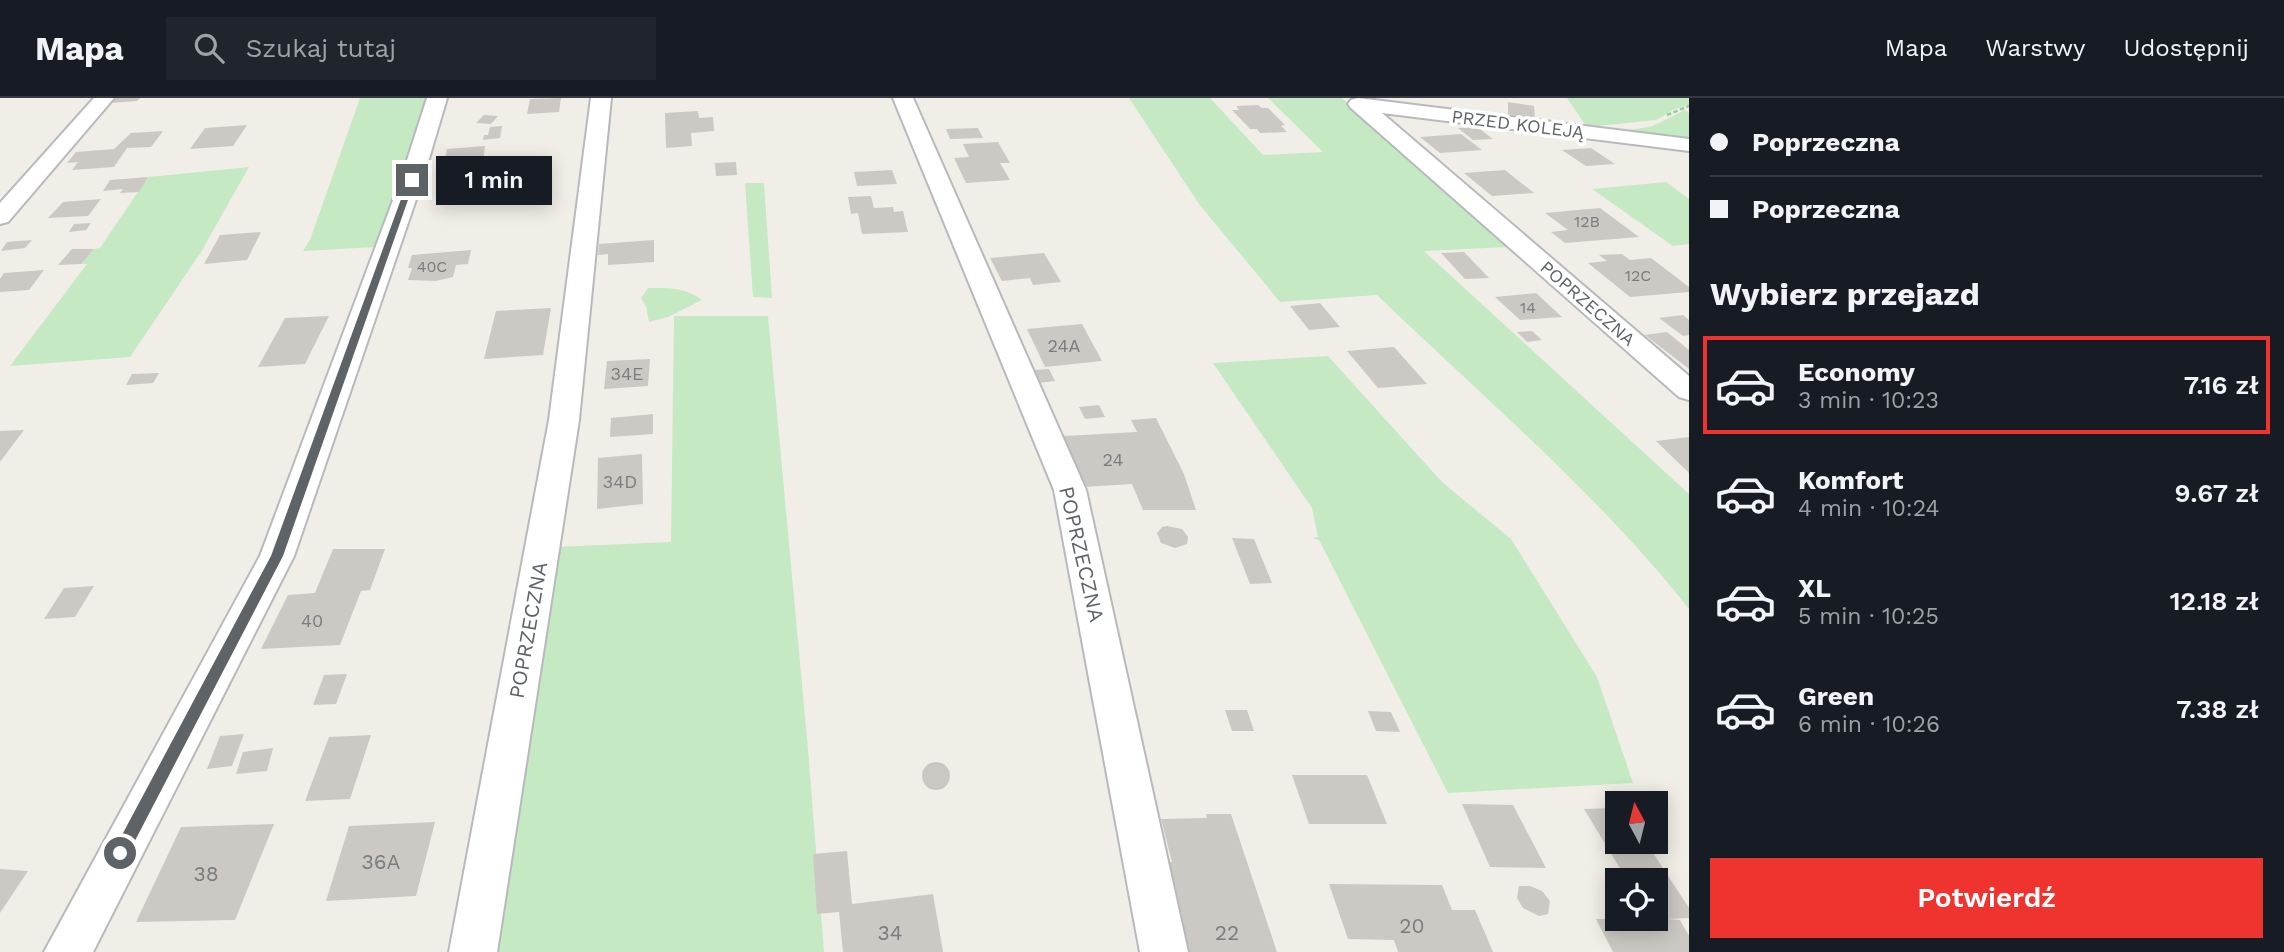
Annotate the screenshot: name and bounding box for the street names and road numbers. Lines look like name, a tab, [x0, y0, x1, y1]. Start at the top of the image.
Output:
street label: PRZED KOLEJĄ	[1451, 105, 1586, 143]
street label: POPRZECZNA	[1536, 256, 1640, 350]
street label: POPRZECZNA	[1054, 484, 1110, 624]
street label: POPRZECZNA	[504, 559, 552, 700]

